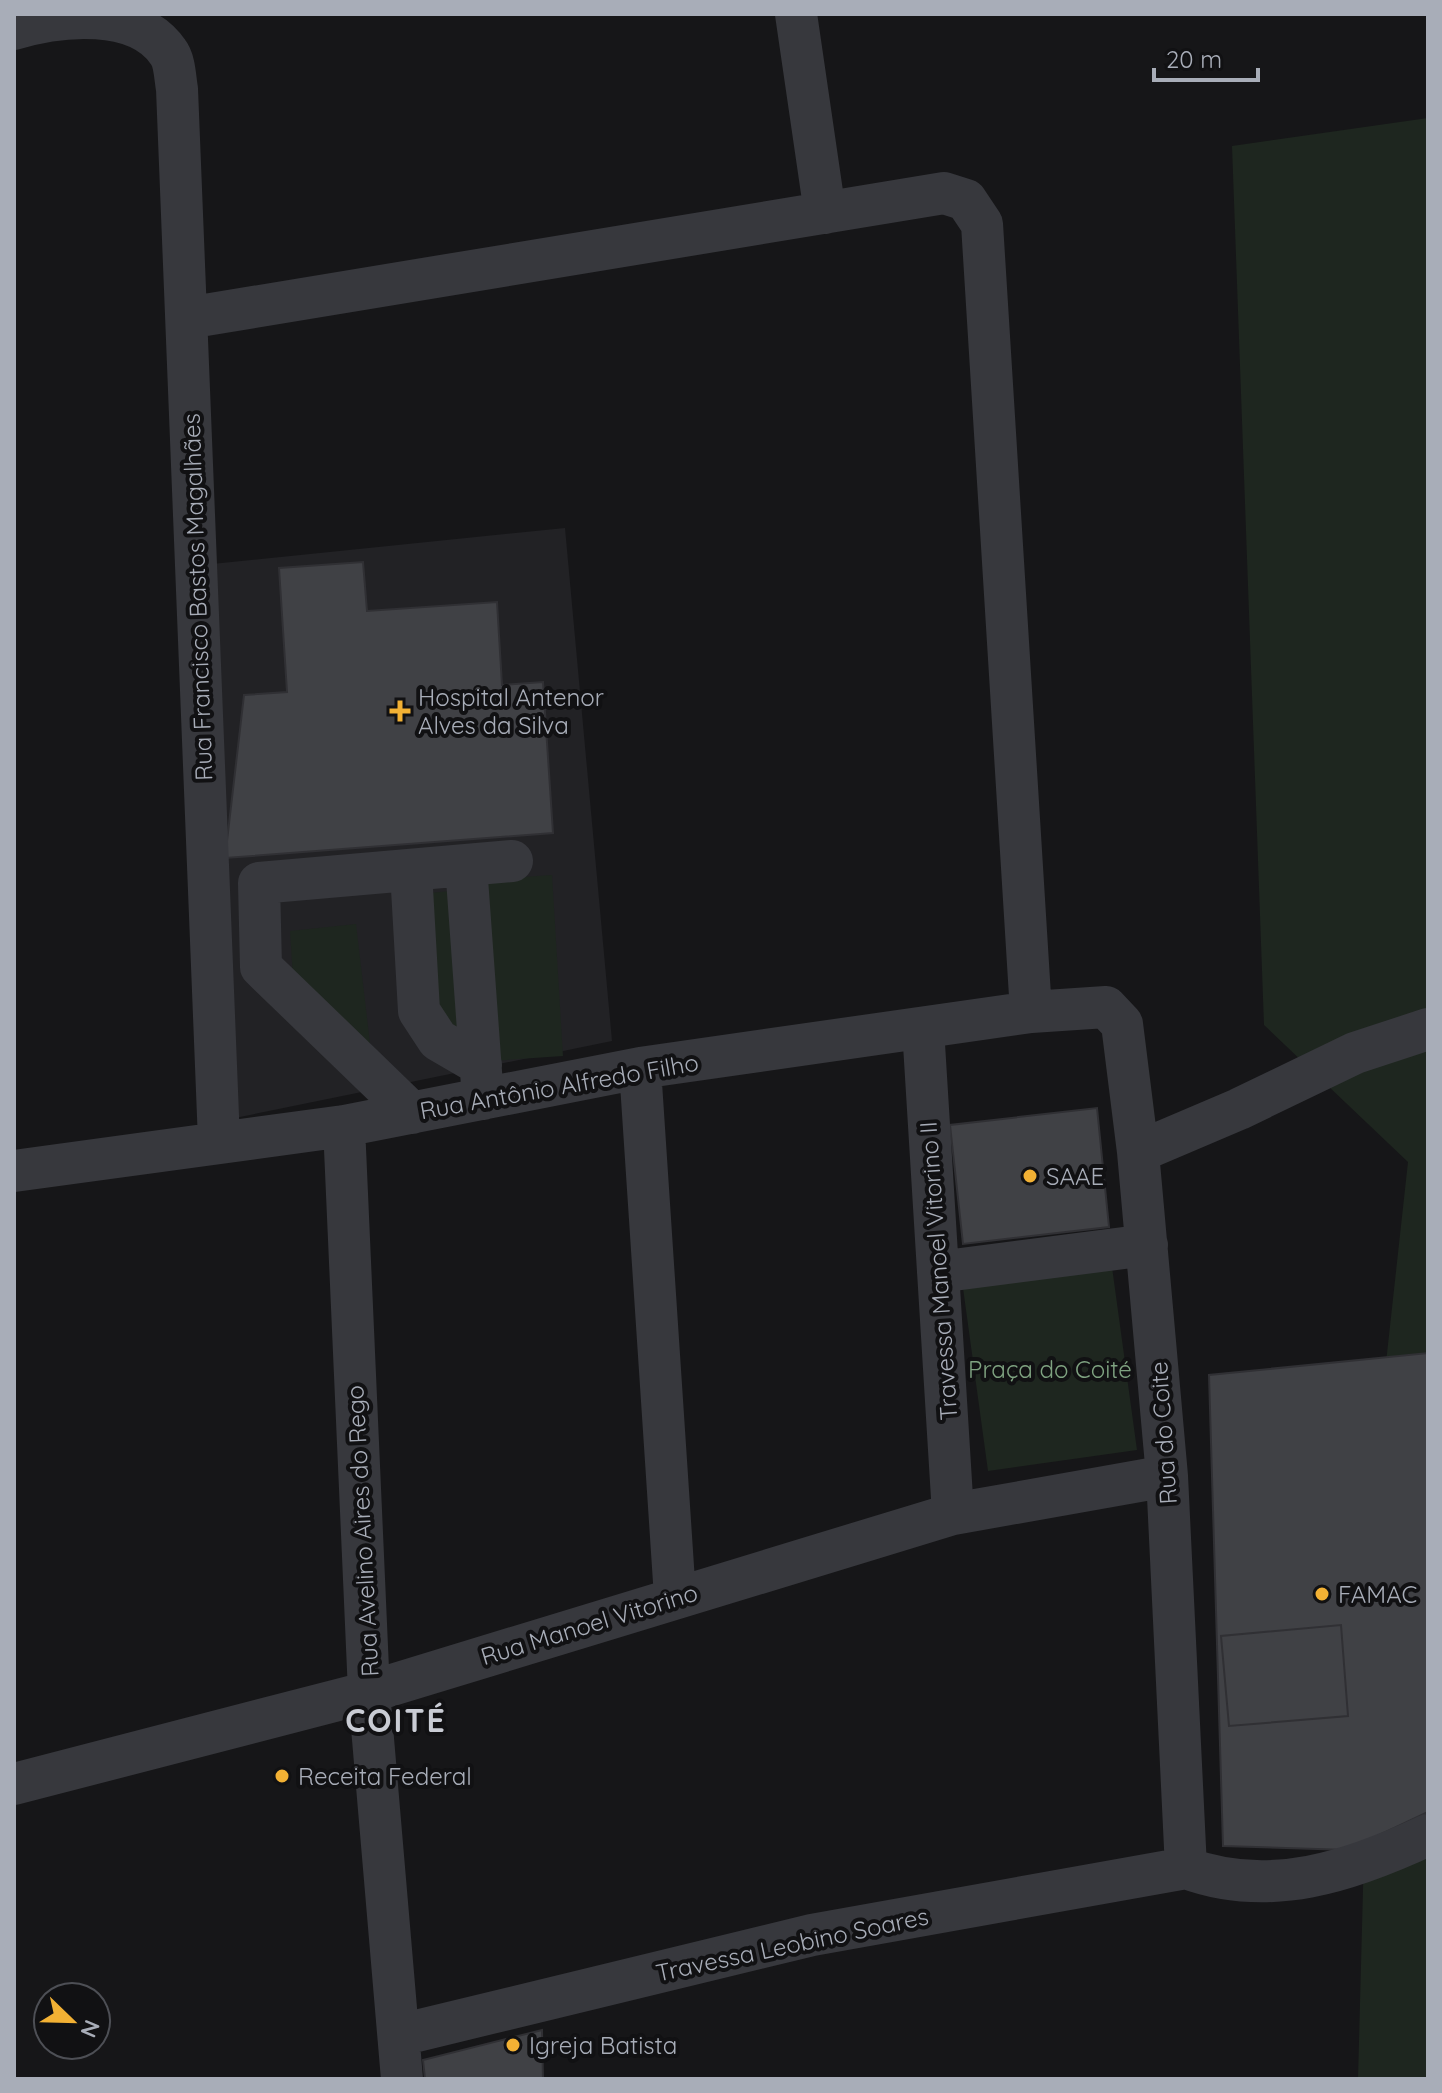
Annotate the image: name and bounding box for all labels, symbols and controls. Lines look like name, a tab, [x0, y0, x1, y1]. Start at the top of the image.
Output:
scale bar	[1154, 32, 1258, 82]
text: 20 m	[1166, 44, 1222, 74]
street label: Rua Francisco Bastos Magalhães	[176, 413, 218, 781]
place label: Hospital Antenor Alves da Silva	[418, 682, 604, 740]
marker: Hospital Antenor Alves da Silva	[389, 700, 411, 722]
street label: Rua Antônio Alfredo Filho	[417, 1047, 701, 1125]
street label: Travessa Manoel Vitorino II	[913, 1121, 963, 1421]
place label: SAAE	[1046, 1161, 1104, 1191]
marker: SAAE	[1021, 1167, 1039, 1185]
park label: Praça do Coité	[968, 1354, 1132, 1384]
street label: Rua do Coite	[1143, 1361, 1183, 1505]
street label: Rua Avelino Aires do Rego	[339, 1384, 385, 1678]
street label: Rua Manoel Vitorino	[477, 1577, 701, 1671]
place label: FAMAC	[1338, 1579, 1417, 1609]
marker: FAMAC	[1313, 1585, 1331, 1603]
district label: COITÉ	[345, 1700, 447, 1740]
place label: Receita Federal	[298, 1761, 472, 1791]
marker: Receita Federal	[273, 1767, 291, 1785]
street label: Travessa Leobino Soares	[653, 1900, 931, 1988]
north arrow	[32, 1981, 112, 2061]
text: N	[74, 2016, 106, 2042]
place label: Igreja Batista	[529, 2030, 677, 2060]
marker: Igreja Batista	[504, 2036, 522, 2054]

